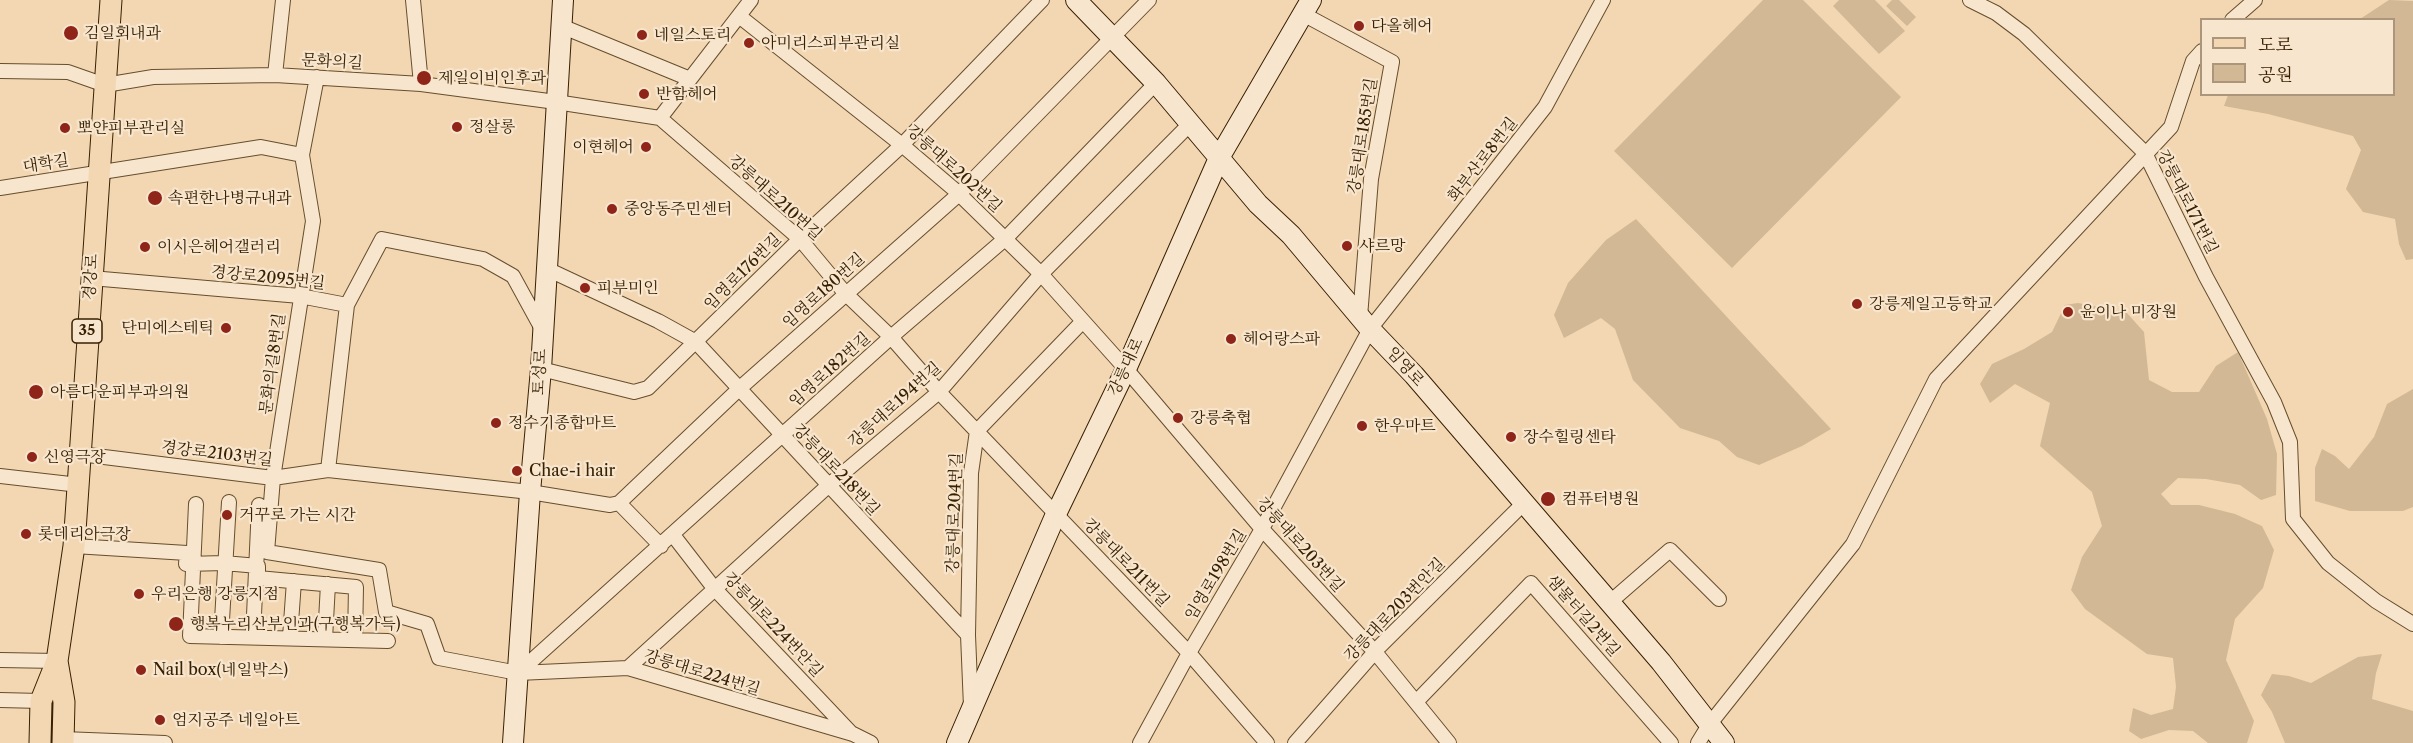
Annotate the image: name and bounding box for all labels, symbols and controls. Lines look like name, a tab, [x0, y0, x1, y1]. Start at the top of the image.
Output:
place label: 다올헤어	[1371, 16, 1433, 36]
legend	[2200, 18, 2395, 96]
marker: 다올헤어	[1352, 19, 1366, 33]
place label: 김일회내과	[84, 23, 161, 43]
marker: 김일회내과	[62, 24, 80, 42]
place label: 네일스토리	[654, 25, 731, 45]
marker: 네일스토리	[635, 28, 649, 42]
place label: 아미리스피부관리실	[761, 33, 900, 53]
text: 도로	[2258, 34, 2293, 56]
marker: 아미리스피부관리실	[742, 36, 756, 50]
street label: 문화의길	[301, 51, 363, 73]
text: 공원	[2258, 64, 2293, 86]
place label: 제일이비인후과	[438, 68, 546, 88]
marker: 제일이비인후과	[415, 69, 433, 87]
street label: 강릉대로185번길	[1344, 76, 1382, 196]
place label: 반함헤어	[656, 84, 718, 104]
marker: 반함헤어	[637, 87, 651, 101]
street label: 화부산로8번길	[1444, 114, 1522, 206]
place label: 정살롱	[469, 117, 515, 137]
place label: 뽀얀피부관리실	[77, 118, 185, 138]
marker: 정살롱	[450, 120, 464, 134]
marker: 뽀얀피부관리실	[58, 121, 72, 135]
street label: 강릉대로202번길	[903, 121, 1005, 217]
place label: 이현헤어	[572, 137, 634, 157]
marker: 이현헤어	[639, 140, 653, 154]
street label: 강릉대로171번길	[2153, 147, 2221, 257]
street label: 대학길	[22, 151, 70, 177]
street label: 강릉대로210번길	[724, 151, 826, 245]
place label: 속편한나병규내과	[168, 188, 292, 208]
marker: 속편한나병규내과	[146, 189, 164, 207]
place label: 중앙동주민센터	[624, 199, 732, 219]
marker: 중앙동주민센터	[605, 202, 619, 216]
street label: 임영로176번길	[701, 230, 785, 314]
place label: 샤르망	[1359, 236, 1405, 256]
place label: 이시은헤어갤러리	[157, 237, 281, 257]
marker: 샤르망	[1340, 239, 1354, 253]
marker: 이시은헤어갤러리	[138, 240, 152, 254]
street label: 임영로180번길	[779, 249, 869, 333]
street label: 경강로	[80, 253, 102, 301]
street label: 경강로2095번길	[210, 262, 326, 294]
place label: 피부미인	[597, 278, 659, 298]
marker: 피부미인	[578, 281, 592, 295]
place label: 강릉제일고등학교	[1869, 294, 1993, 314]
marker: 강릉제일고등학교	[1850, 297, 1864, 311]
place label: 윤이나 미장원	[2080, 302, 2177, 322]
marker: 윤이나 미장원	[2061, 305, 2075, 319]
street label: 문화의길8번길	[256, 312, 290, 416]
place label: 단미에스테틱	[121, 318, 214, 338]
road number: 35	[72, 319, 102, 343]
marker: 단미에스테틱	[219, 321, 233, 335]
street label: 임영로182번길	[785, 329, 875, 411]
place label: 헤어랑스파	[1243, 329, 1320, 349]
marker: 헤어랑스파	[1224, 332, 1238, 346]
street label: 강릉대로	[1104, 335, 1148, 399]
street label: 임영로	[1382, 343, 1428, 391]
street label: 토성로	[529, 348, 551, 396]
street label: 강릉대로194번길	[845, 358, 945, 452]
place label: 아름다운피부과의원	[50, 382, 189, 402]
marker: 아름다운피부과의원	[27, 383, 45, 401]
place label: 강릉축협	[1190, 408, 1252, 428]
marker: 강릉축협	[1171, 411, 1185, 425]
place label: 정수기종합마트	[508, 413, 616, 433]
marker: 정수기종합마트	[489, 416, 503, 430]
place label: 한우마트	[1374, 416, 1436, 436]
marker: 한우마트	[1355, 419, 1369, 433]
street label: 강릉대로218번길	[789, 420, 883, 520]
place label: 장수힐링센타	[1523, 427, 1616, 447]
marker: 장수힐링센타	[1504, 430, 1518, 444]
street label: 경강로2103번길	[160, 438, 274, 470]
place label: 신영극장	[44, 447, 106, 467]
marker: 신영극장	[25, 450, 39, 464]
street label: 강릉대로204번길	[943, 452, 967, 574]
place label: Chae-i hair	[529, 461, 615, 481]
marker: Chae-i hair	[510, 464, 524, 478]
place label: 컴퓨터병원	[1562, 489, 1639, 509]
marker: 컴퓨터병원	[1539, 490, 1557, 508]
street label: 강릉대로203번길	[1252, 494, 1348, 596]
place label: 거꾸로 가는 시간	[239, 505, 356, 525]
marker: 거꾸로 가는 시간	[220, 508, 234, 522]
street label: 강릉대로211번길	[1079, 515, 1173, 611]
place label: 롯데리아극장	[38, 524, 131, 544]
street label: 임영로198번길	[1181, 526, 1251, 624]
marker: 롯데리아극장	[19, 527, 33, 541]
street label: 강릉대로203번안길	[1341, 554, 1449, 666]
street label: 강릉대로224번안길	[720, 569, 826, 681]
street label: 샘물터길2번길	[1542, 571, 1624, 661]
place label: 우리은행 강릉지점	[151, 584, 279, 604]
marker: 우리은행 강릉지점	[132, 587, 146, 601]
place label: 행복누리산부인과(구행복가득)	[190, 614, 401, 634]
marker: 행복누리산부인과(구행복가득)	[167, 615, 185, 633]
street label: 강릉대로224번길	[642, 646, 762, 700]
place label: Nail box(네일박스)	[153, 660, 288, 680]
marker: Nail box(네일박스)	[134, 663, 148, 677]
place label: 엄지공주 네일아트	[172, 710, 300, 730]
marker: 엄지공주 네일아트	[153, 713, 167, 727]

